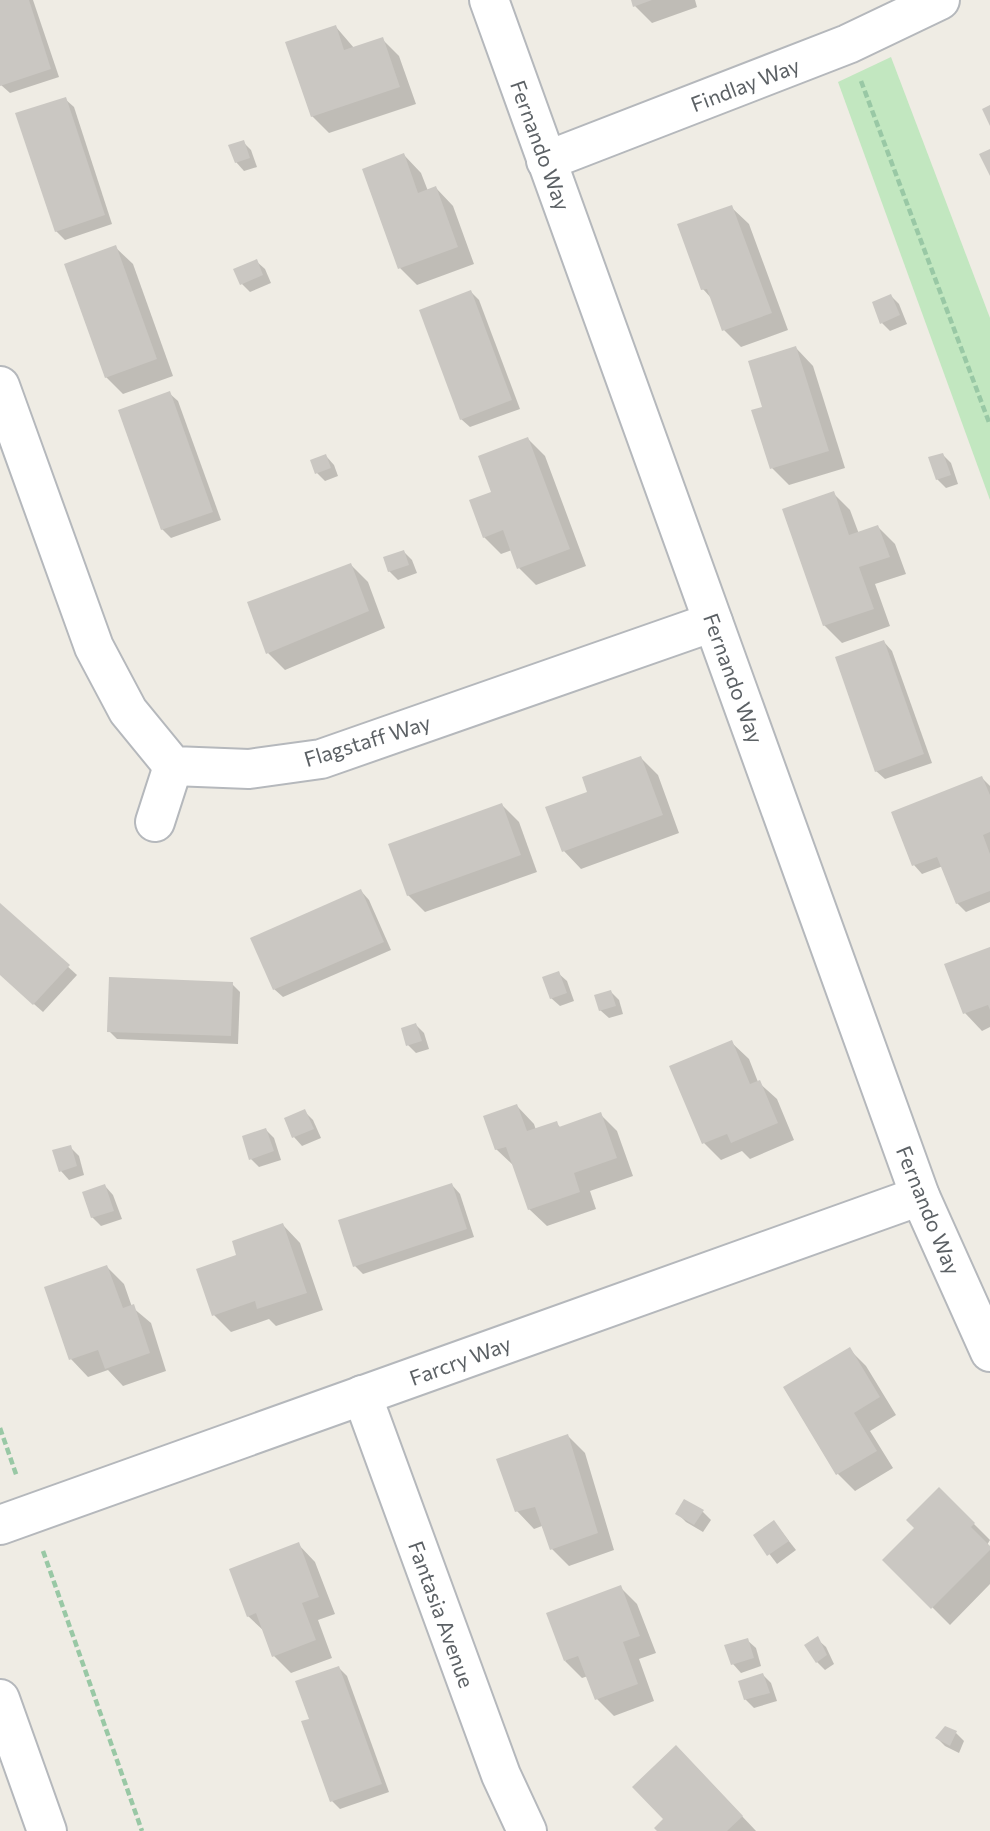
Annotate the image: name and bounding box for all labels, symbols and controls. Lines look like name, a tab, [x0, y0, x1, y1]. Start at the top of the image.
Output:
street label: Findlay Way	[687, 52, 803, 116]
street label: Fernando Way	[506, 76, 576, 214]
street label: Fernando Way	[699, 609, 769, 747]
street label: Flagstaff Way	[301, 709, 433, 771]
street label: Fernando Way	[892, 1142, 966, 1278]
street label: Farcry Way	[406, 1330, 514, 1390]
street label: Fantasia Avenue	[404, 1537, 480, 1691]

